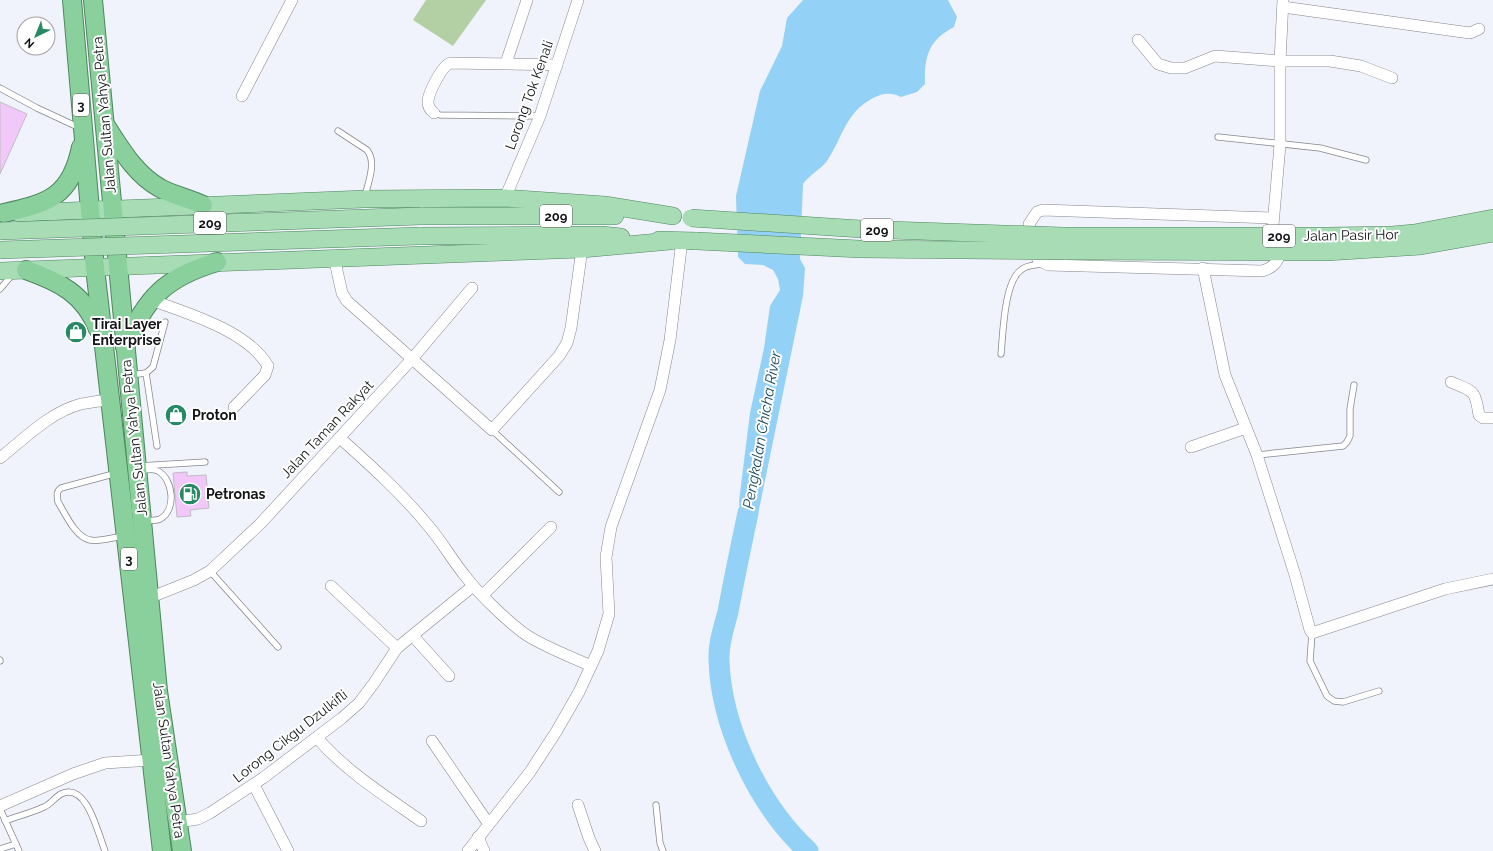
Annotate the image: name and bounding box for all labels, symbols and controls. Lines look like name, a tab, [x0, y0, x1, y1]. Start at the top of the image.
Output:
north arrow	[16, 16, 56, 56]
text: N	[22, 35, 37, 51]
street label: Jalan Sultan Yahya Petra	[89, 36, 119, 194]
street label: Lorong Tok Kenali	[502, 38, 556, 152]
road number: 3	[73, 94, 89, 116]
road number: 209	[540, 205, 572, 227]
road number: 209	[194, 212, 226, 234]
road number: 209	[861, 219, 893, 241]
road number: 209	[1263, 225, 1295, 247]
street label: Jalan Pasir Hor	[1303, 226, 1399, 244]
place label: Tirai Layer Enterprise	[92, 316, 162, 348]
shop icon: Tirai Layer Enterprise	[63, 319, 89, 345]
water label: Pengkalan Chicha River	[739, 349, 785, 510]
street label: Jalan Sultan Yahya Petra	[118, 359, 150, 517]
street label: Jalan Taman Rakyat	[278, 377, 377, 481]
shop icon: Proton	[163, 402, 189, 428]
place label: Proton	[192, 407, 237, 423]
fuel station icon: Petronas	[177, 481, 203, 507]
place label: Petronas	[206, 486, 266, 502]
road number: 3	[121, 548, 137, 570]
street label: Jalan Sultan Yahya Petra	[150, 681, 188, 839]
street label: Lorong Cikgu Dzulkifli	[230, 686, 350, 786]

